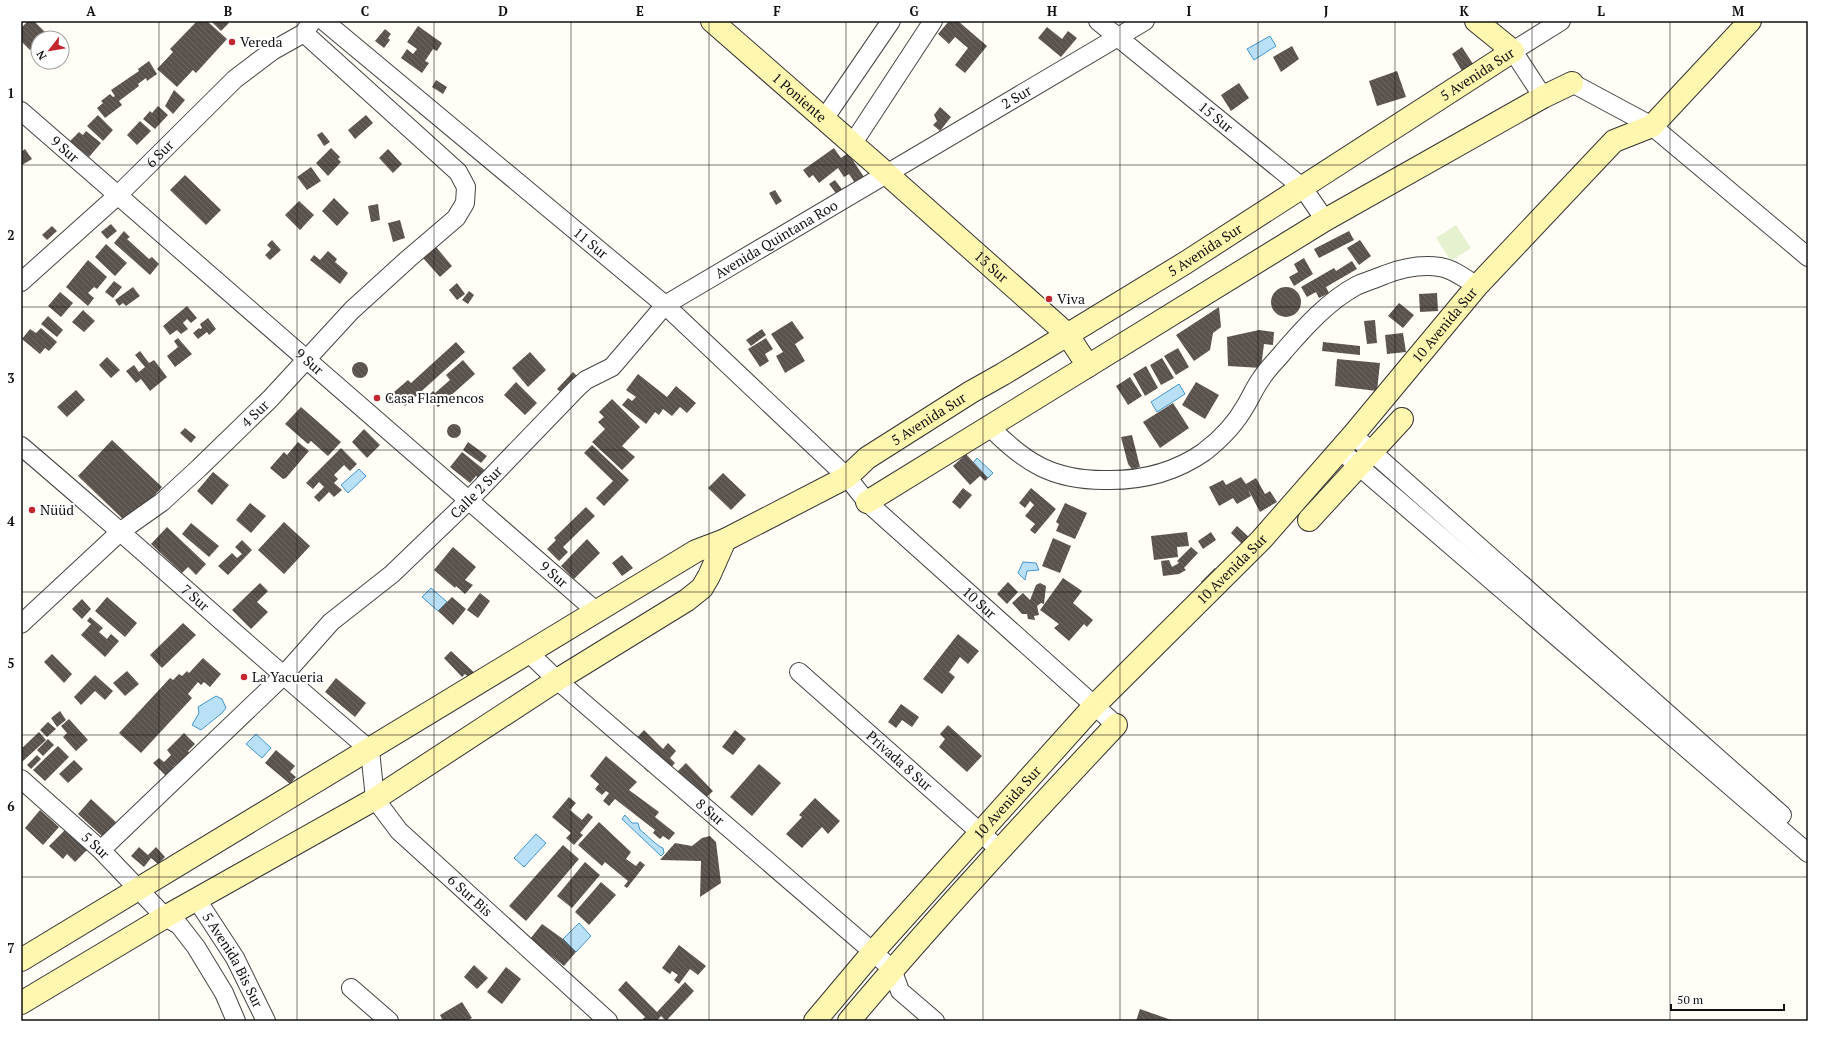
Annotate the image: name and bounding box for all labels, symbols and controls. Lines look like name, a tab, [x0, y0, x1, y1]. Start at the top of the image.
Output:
text: A	[86, 2, 96, 20]
text: B	[224, 2, 232, 20]
text: C	[361, 2, 369, 20]
text: D	[498, 2, 508, 20]
text: E	[636, 2, 644, 20]
text: F	[773, 2, 781, 20]
text: G	[909, 2, 919, 20]
text: H	[1047, 2, 1057, 20]
text: I	[1187, 2, 1192, 20]
text: J	[1324, 2, 1329, 20]
text: K	[1459, 2, 1469, 20]
text: L	[1597, 2, 1605, 20]
text: M	[1732, 2, 1744, 20]
north arrow	[30, 30, 70, 70]
place label: Vereda	[240, 32, 283, 51]
marker: Vereda	[227, 37, 237, 47]
street label: 5 Avenida Sur	[1436, 42, 1518, 105]
text: N	[33, 47, 50, 62]
street label: 1 Poniente	[768, 68, 831, 126]
street label: 2 Sur	[998, 80, 1035, 113]
text: 1	[7, 84, 15, 102]
street label: 15 Sur	[1195, 97, 1238, 137]
street label: 9 Sur	[47, 131, 84, 167]
street label: 6 Sur	[141, 135, 178, 171]
street label: Avenida Quintana Roo	[711, 195, 841, 282]
street label: 5 Avenida Sur	[1164, 218, 1246, 280]
street label: 11 Sur	[570, 223, 613, 263]
text: 2	[7, 226, 15, 244]
street label: 13 Sur	[971, 246, 1013, 287]
street label: 10 Avenida Sur	[1407, 283, 1481, 366]
place label: Viva	[1057, 289, 1085, 308]
marker: Viva	[1044, 294, 1054, 304]
street label: 9 Sur	[291, 344, 328, 379]
text: 3	[7, 369, 15, 387]
street label: 5 Avenida Sur	[887, 387, 970, 449]
place label: Casa Flamencos	[385, 388, 484, 407]
marker: Casa Flamencos	[372, 393, 382, 403]
street label: 4 Sur	[237, 395, 273, 431]
street label: Calle 2 Sur	[446, 461, 506, 522]
place label: Nüüd	[40, 500, 74, 519]
marker: Nüüd	[27, 505, 37, 515]
text: 4	[7, 512, 15, 530]
street label: 10 Avenida Sur	[1192, 529, 1271, 608]
street label: 9 Sur	[536, 556, 573, 592]
street label: 7 Sur	[177, 580, 214, 615]
street label: 10 Sur	[959, 582, 1001, 623]
text: 5	[7, 654, 15, 672]
place label: La Yacueria	[252, 667, 323, 686]
marker: La Yacueria	[239, 672, 249, 682]
street label: Privada 8 Sur	[863, 726, 937, 795]
street label: 10 Avenida Sur	[969, 761, 1045, 843]
street label: 8 Sur	[692, 794, 729, 829]
text: 6	[7, 797, 15, 815]
street label: 5 Sur	[78, 827, 115, 863]
street label: 6 Sur Bis	[444, 870, 497, 920]
street label: 5 Avenida Bis Sur	[198, 908, 268, 1011]
text: 7	[7, 939, 15, 957]
scale bar	[1671, 986, 1784, 1012]
text: 50 m	[1677, 992, 1704, 1007]

